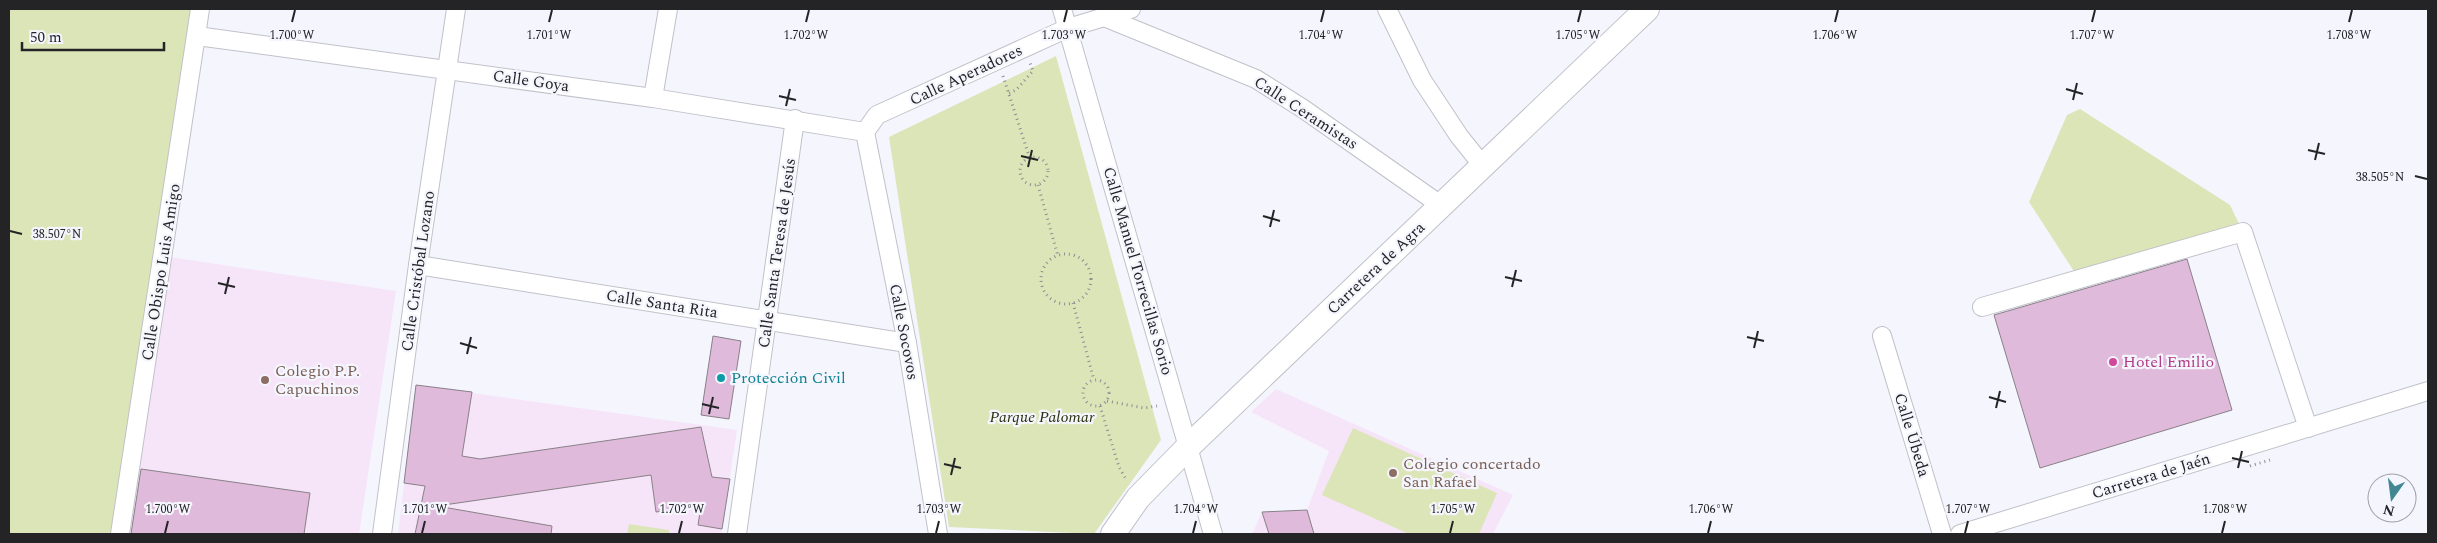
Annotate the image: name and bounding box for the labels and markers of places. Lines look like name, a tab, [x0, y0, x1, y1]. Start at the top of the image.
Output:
place label: Hotel Emilio	[2123, 350, 2214, 374]
marker: Hotel Emilio	[2107, 356, 2119, 368]
place label: Colegio P.P. Capuchinos	[275, 359, 360, 401]
place label: Protección Civil	[731, 366, 846, 390]
marker: Protección Civil	[715, 372, 727, 384]
marker: Colegio P.P. Capuchinos	[259, 374, 271, 386]
place label: Colegio concertado San Rafael	[1403, 452, 1541, 494]
marker: Colegio concertado San Rafael	[1387, 467, 1399, 479]

